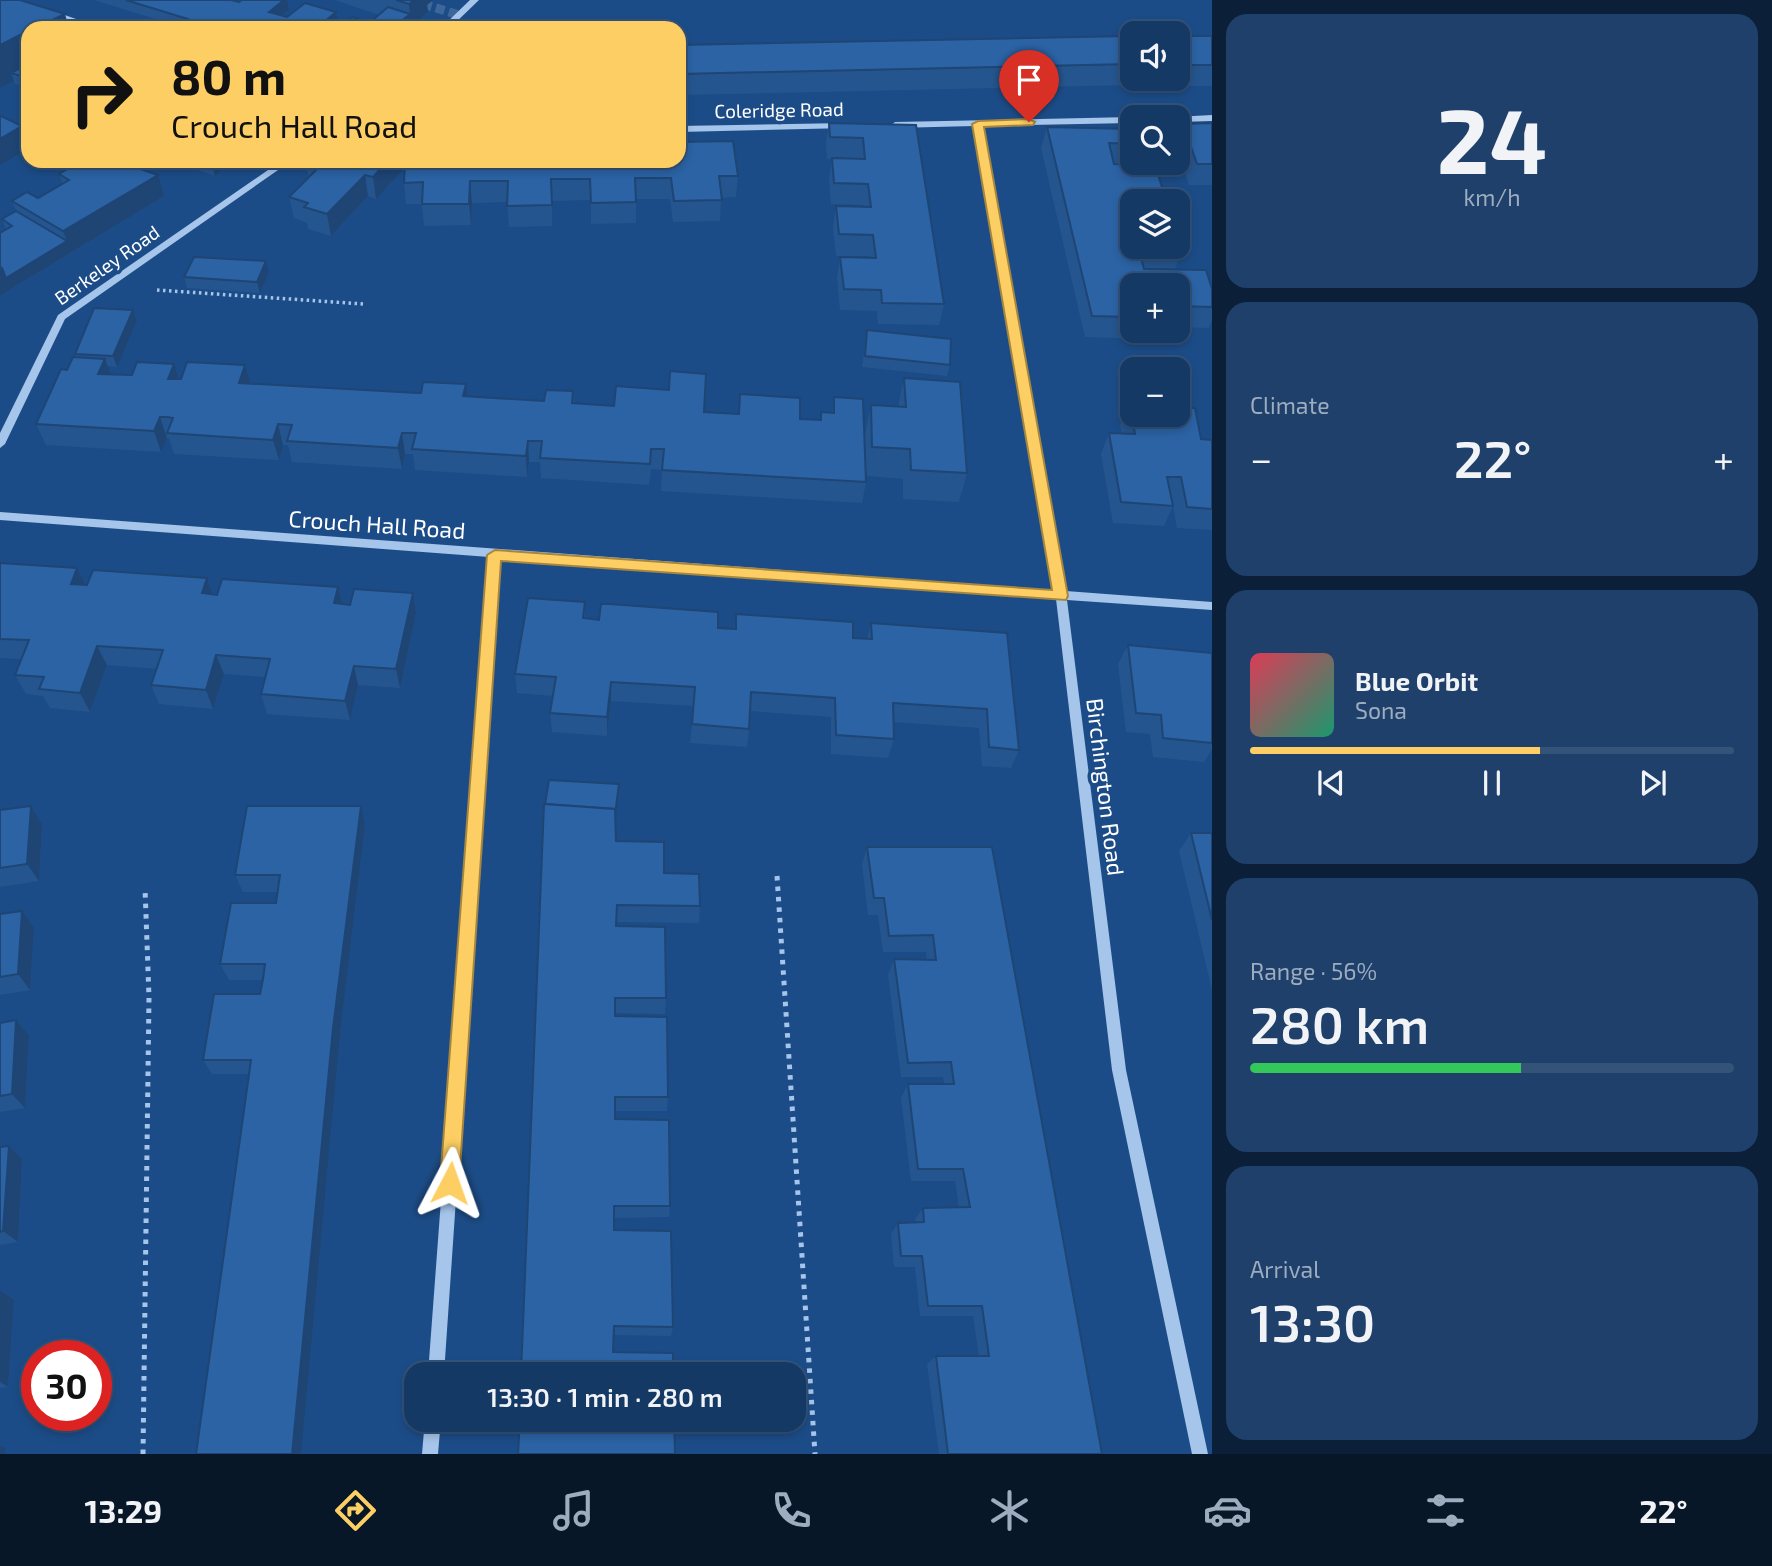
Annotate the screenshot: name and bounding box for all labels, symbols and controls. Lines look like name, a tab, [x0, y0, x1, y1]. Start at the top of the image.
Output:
map controls	[1120, 21, 1190, 427]
button: sound	[1120, 21, 1190, 91]
text: 80 m	[171, 46, 286, 105]
icon: right	[56, 49, 147, 140]
pin	[999, 50, 1059, 122]
icon: arrive	[1010, 61, 1048, 99]
text: 24	[1437, 83, 1547, 192]
street label: Coleridge Road	[714, 97, 844, 122]
button: search	[1120, 105, 1190, 175]
text: Crouch Hall Road	[171, 106, 417, 144]
text: km/h	[1463, 183, 1521, 211]
button: layers	[1120, 189, 1190, 259]
street label: Berkeley Road	[50, 220, 164, 309]
button: +	[1120, 273, 1190, 343]
button: −	[1120, 357, 1190, 427]
text: Climate	[1250, 391, 1330, 419]
text: 22°	[1454, 426, 1532, 488]
text: −	[1250, 435, 1272, 481]
text: +	[1713, 435, 1734, 481]
street label: Crouch Hall Road	[288, 504, 466, 544]
text: Blue Orbit	[1355, 665, 1478, 696]
street label: Birchington Road	[1081, 696, 1131, 877]
text: Sona	[1355, 696, 1407, 724]
icon: previous	[1312, 764, 1350, 802]
icon: pause	[1473, 764, 1511, 802]
icon: next	[1634, 764, 1672, 802]
text: Range · 56%	[1250, 957, 1377, 985]
text: 280 km	[1250, 992, 1429, 1054]
position arrow	[413, 1146, 487, 1220]
text: Arrival	[1250, 1255, 1320, 1283]
text: 13:30	[1250, 1290, 1375, 1352]
speed limit sign: 30	[21, 1340, 112, 1431]
text: 13:30 · 1 min · 280 m	[487, 1381, 723, 1412]
icon: directions	[331, 1486, 380, 1535]
icon: music	[549, 1486, 598, 1535]
icon: phone	[767, 1486, 816, 1535]
icon: climate	[985, 1486, 1034, 1535]
icon: car	[1203, 1486, 1252, 1535]
icon: filters	[1421, 1486, 1470, 1535]
text: 13:29	[85, 1491, 162, 1529]
text: 22°	[1639, 1491, 1687, 1529]

